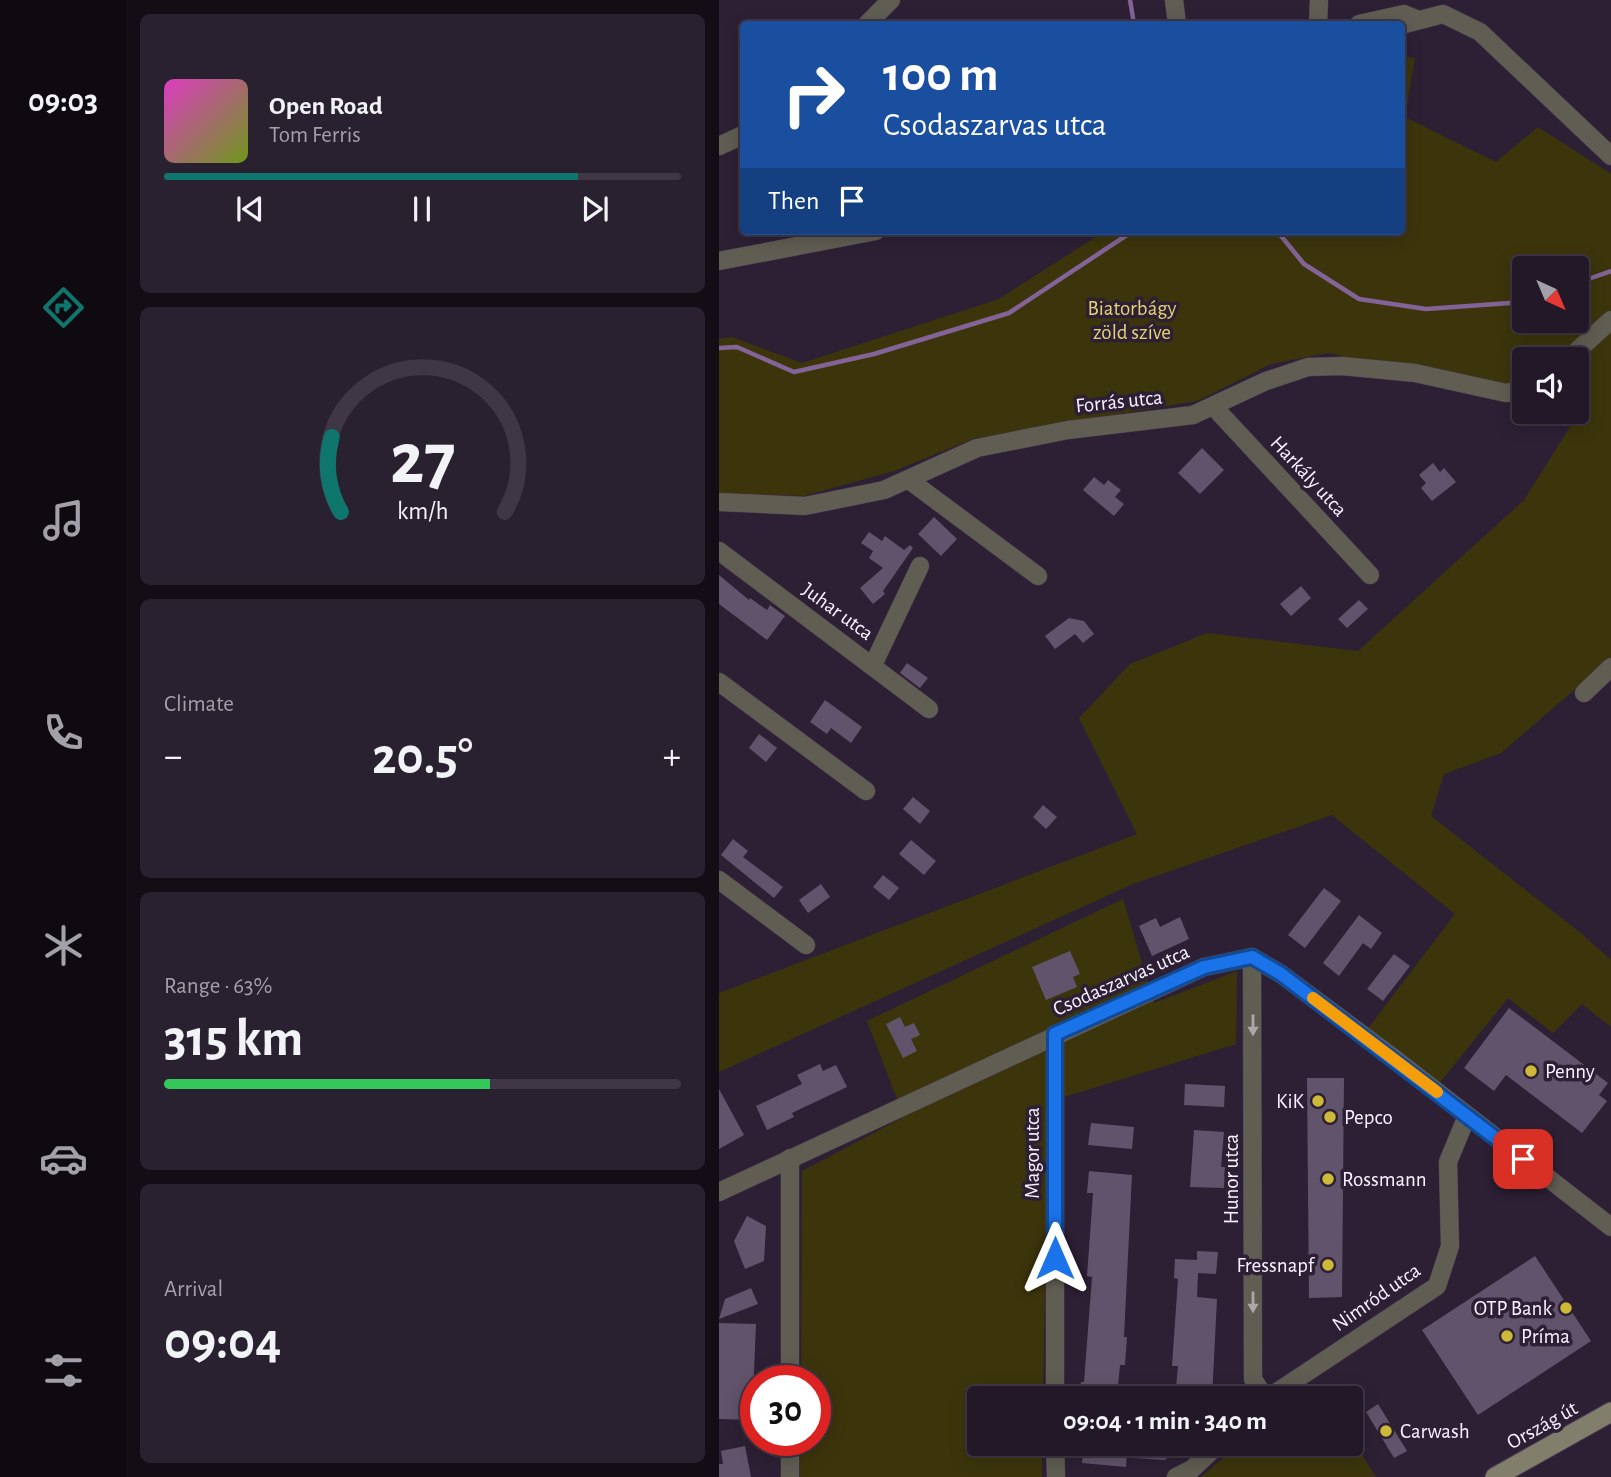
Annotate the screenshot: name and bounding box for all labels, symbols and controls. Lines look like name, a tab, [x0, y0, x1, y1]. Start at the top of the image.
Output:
icon: right	[768, 49, 859, 140]
text: 100 m	[883, 51, 999, 100]
text: 09:03	[28, 85, 98, 117]
text: Open Road	[269, 93, 383, 119]
text: Csodaszarvas utca	[883, 109, 1107, 141]
text: Tom Ferris	[269, 124, 361, 147]
icon: arrive	[833, 182, 871, 220]
text: Then	[768, 188, 819, 214]
icon: previous	[231, 190, 269, 228]
icon: pause	[403, 190, 441, 228]
icon: next	[576, 190, 614, 228]
north arrow	[1512, 256, 1589, 332]
map controls	[1512, 256, 1589, 424]
icon: directions	[39, 283, 88, 332]
park label: Biatorbágy zöld szíve	[1087, 298, 1177, 343]
button: sound	[1512, 347, 1589, 424]
street label: Forrás utca	[1074, 386, 1164, 417]
text: 27	[390, 424, 455, 497]
street label: Harkály utca	[1266, 432, 1351, 521]
icon: music	[39, 496, 88, 545]
text: km/h	[397, 499, 448, 524]
street label: Juhar utca	[798, 579, 877, 644]
text: Climate	[164, 693, 234, 716]
icon: phone	[39, 708, 88, 757]
text: 20.5°	[372, 731, 473, 783]
text: −	[164, 738, 182, 776]
text: +	[663, 738, 681, 776]
icon: climate	[39, 921, 88, 970]
street label: Csodaszarvas utca	[1050, 941, 1193, 1020]
text: Range · 63%	[164, 975, 272, 998]
text: 315 km	[164, 1013, 303, 1065]
one-way arrow	[1247, 1014, 1259, 1036]
place label: Penny	[1545, 1061, 1595, 1082]
marker: Penny	[1523, 1063, 1539, 1079]
place label: KiK	[1276, 1091, 1305, 1112]
marker: KiK	[1310, 1093, 1326, 1109]
street label: Magor utca	[1022, 1107, 1043, 1199]
place label: Pepco	[1344, 1107, 1393, 1128]
marker: Pepco	[1322, 1109, 1338, 1125]
pin	[1493, 1129, 1553, 1189]
street label: Hunor utca	[1221, 1133, 1242, 1224]
icon: car	[39, 1134, 88, 1183]
icon: arrive	[1504, 1140, 1542, 1178]
place label: Rossmann	[1342, 1169, 1427, 1190]
marker: Rossmann	[1320, 1171, 1336, 1187]
position arrow	[1018, 1221, 1092, 1295]
place label: Fressnapf	[1237, 1255, 1316, 1276]
marker: Fressnapf	[1320, 1257, 1336, 1273]
street label: Nimród utca	[1328, 1259, 1424, 1335]
text: Arrival	[164, 1278, 223, 1301]
one-way arrow	[1247, 1291, 1259, 1313]
place label: OTP Bank	[1474, 1298, 1552, 1319]
marker: OTP Bank	[1558, 1300, 1574, 1316]
text: 09:04	[164, 1316, 281, 1368]
place label: Príma	[1521, 1326, 1570, 1347]
marker: Príma	[1499, 1328, 1515, 1344]
icon: filters	[39, 1346, 88, 1395]
speed limit sign: 30	[740, 1365, 831, 1456]
street label: Ország út	[1503, 1397, 1581, 1453]
text: 09:04 · 1 min · 340 m	[1063, 1408, 1267, 1434]
place label: Carwash	[1400, 1421, 1470, 1442]
marker: Carwash	[1378, 1423, 1394, 1439]

